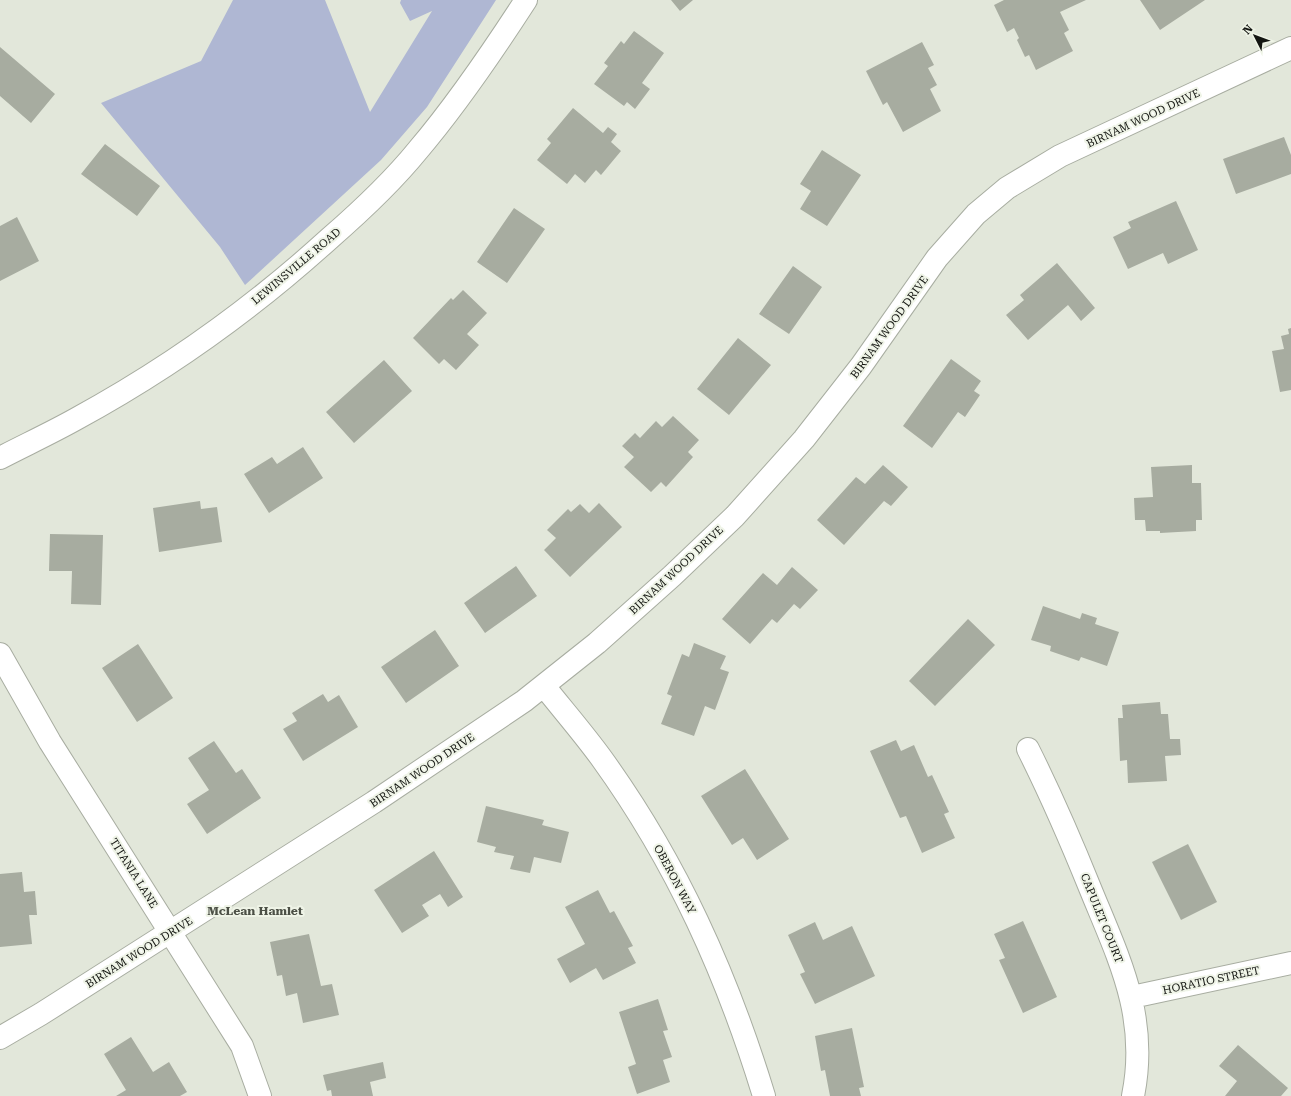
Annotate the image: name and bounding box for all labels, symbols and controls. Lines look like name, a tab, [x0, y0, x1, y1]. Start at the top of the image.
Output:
north arrow	[1235, 16, 1275, 56]
text: N	[1240, 22, 1256, 37]
street label: BIRNAM WOOD DRIVE	[1084, 86, 1202, 150]
street label: LEWINSVILLE ROAD	[249, 225, 343, 307]
street label: BIRNAM WOOD DRIVE	[848, 273, 931, 381]
street label: BIRNAM WOOD DRIVE	[627, 523, 726, 617]
street label: BIRNAM WOOD DRIVE	[367, 730, 477, 810]
street label: TITANIA LANE	[107, 836, 160, 911]
street label: OBERON WAY	[651, 842, 698, 916]
street label: CAPULET COURT	[1078, 871, 1125, 965]
district label: McLean Hamlet	[207, 904, 303, 918]
street label: BIRNAM WOOD DRIVE	[83, 914, 195, 991]
street label: HORATIO STREET	[1161, 964, 1261, 997]

